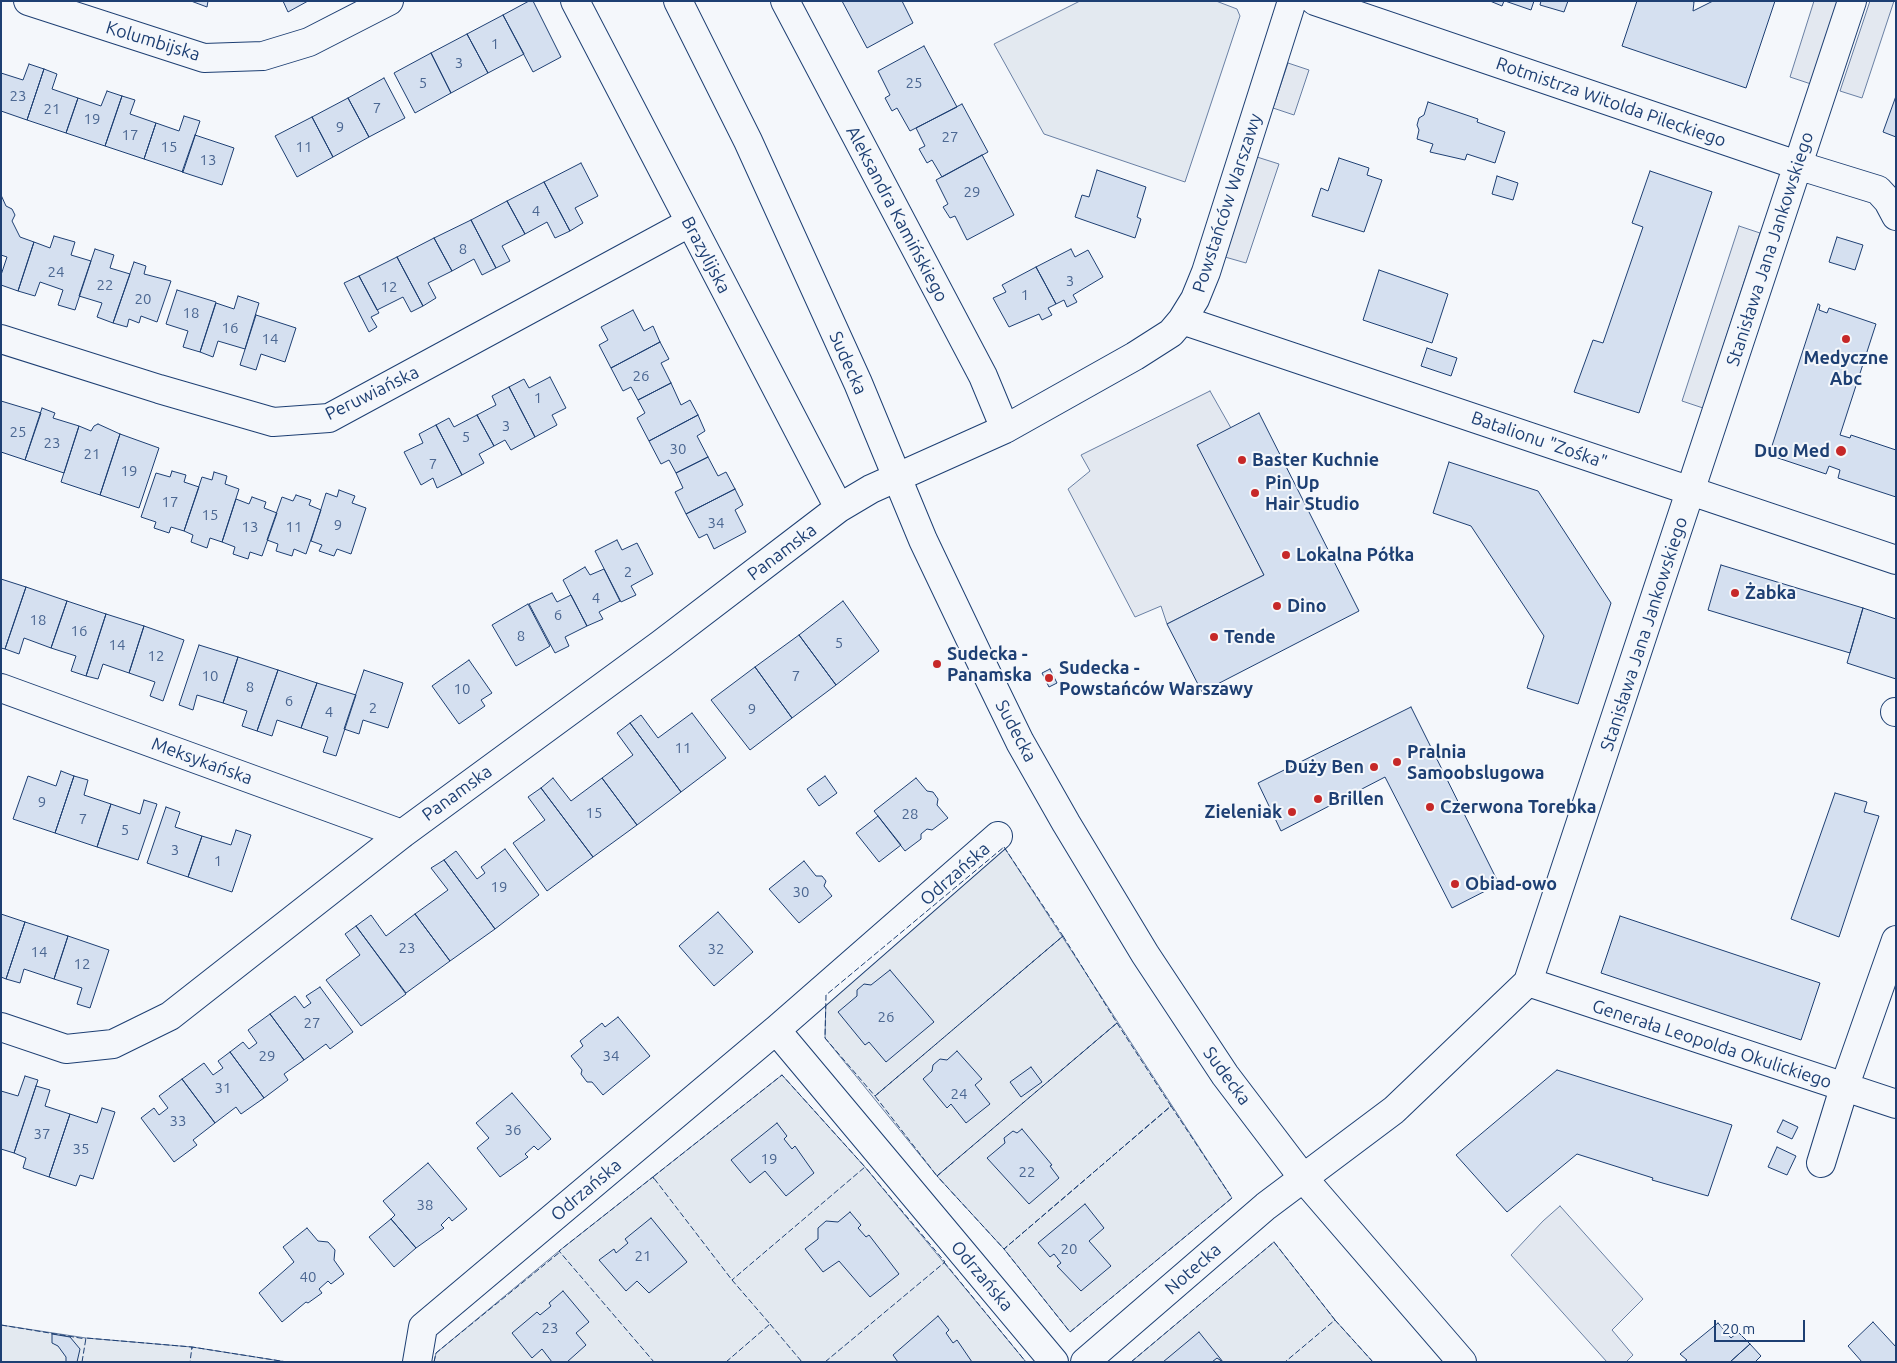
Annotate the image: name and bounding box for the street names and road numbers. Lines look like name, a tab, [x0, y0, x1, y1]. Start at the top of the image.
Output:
street label: Kolumbijska	[103, 16, 203, 66]
street label: Rotmistrza Witolda Pileckiego	[1493, 52, 1729, 152]
street label: Powstańców Warszawy	[1188, 111, 1266, 295]
street label: Aleksandra Kamińskiego	[841, 122, 953, 306]
street label: Stanisława Jana Jankowskiego	[1722, 129, 1818, 369]
street label: Brazylijska	[677, 213, 735, 297]
street label: Sudecka	[825, 328, 871, 398]
street label: Peruwiańska	[322, 361, 422, 425]
street label: Batalionu "Zośka"	[1468, 407, 1610, 473]
street label: Stanisława Jana Jankowskiego	[1596, 514, 1692, 754]
street label: Panamska	[743, 519, 821, 585]
street label: Sudecka	[991, 696, 1041, 766]
street label: Meksykańska	[149, 733, 255, 789]
street label: Panamska	[418, 760, 496, 826]
street label: Odrzańska	[916, 838, 994, 910]
street label: Generała Leopolda Okulickiego	[1589, 995, 1835, 1093]
street label: Sudecka	[1199, 1043, 1255, 1109]
street label: Odrzańska	[546, 1154, 626, 1226]
street label: Odrzańska	[946, 1236, 1018, 1316]
street label: Notecka	[1161, 1239, 1225, 1299]

